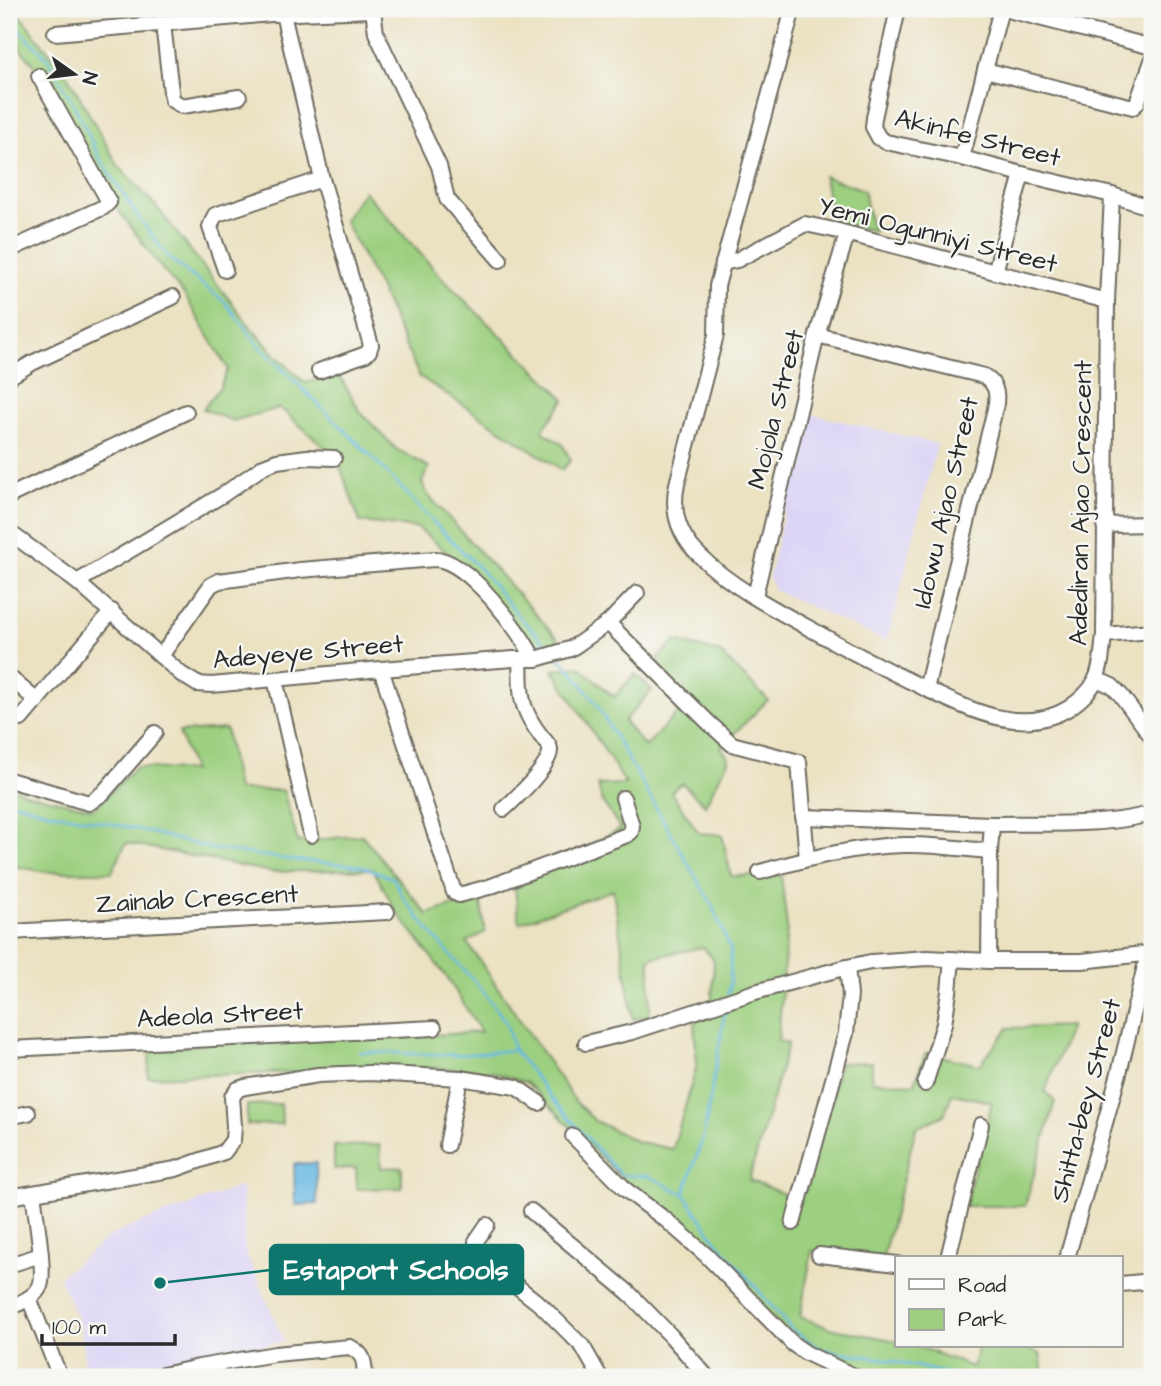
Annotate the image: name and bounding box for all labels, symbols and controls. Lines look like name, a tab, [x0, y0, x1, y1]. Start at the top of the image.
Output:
north arrow	[38, 38, 108, 108]
text: N	[74, 69, 104, 87]
street label: Akinfe Street	[891, 100, 1065, 176]
street label: Yemi Ogunniyi Street	[814, 188, 1062, 284]
street label: Mojola Street	[739, 325, 813, 493]
street label: Adediran Ajao Crescent	[1061, 359, 1101, 646]
street label: Idowu Ajao Street	[904, 392, 988, 612]
street label: Adeyeye Street	[211, 626, 406, 680]
street label: Zainab Crescent	[95, 876, 300, 922]
street label: Adeola Street	[136, 993, 305, 1037]
street label: Shitta-bey Street	[1041, 994, 1133, 1207]
callout: Estaport Schools	[270, 1245, 523, 1294]
text: Estaport Schools	[283, 1251, 509, 1291]
legend	[895, 1256, 1122, 1348]
text: Road	[958, 1271, 1006, 1300]
scale bar	[42, 1302, 175, 1346]
text: Park	[958, 1305, 1007, 1334]
text: 100 m	[52, 1313, 107, 1342]

